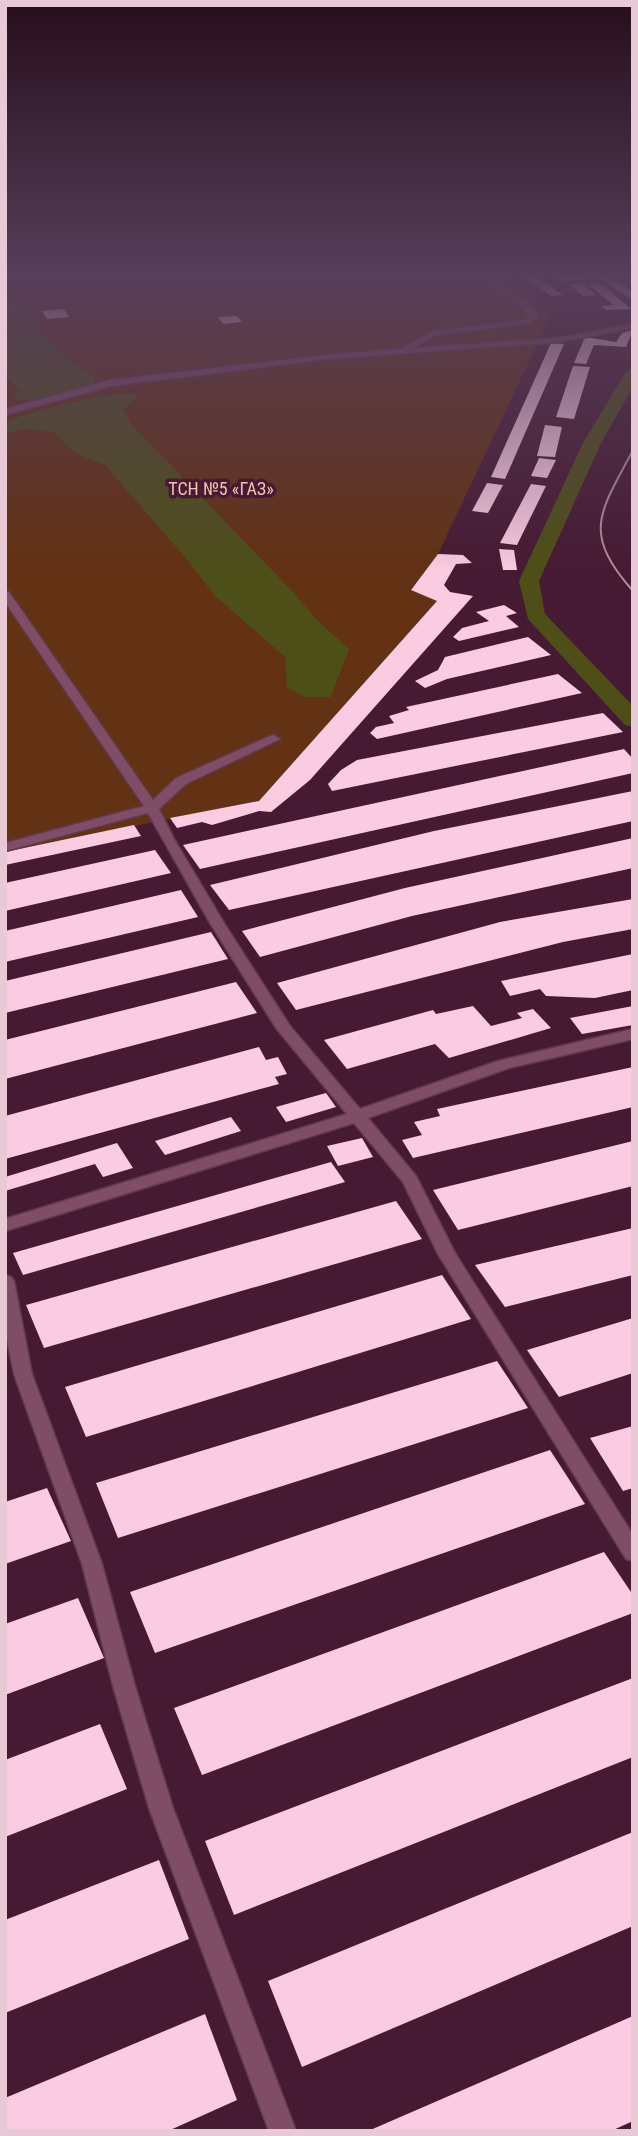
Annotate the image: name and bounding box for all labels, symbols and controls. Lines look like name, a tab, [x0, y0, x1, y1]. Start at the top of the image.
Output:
park label: ТСН №5 «ГАЗ»	[168, 478, 274, 499]

